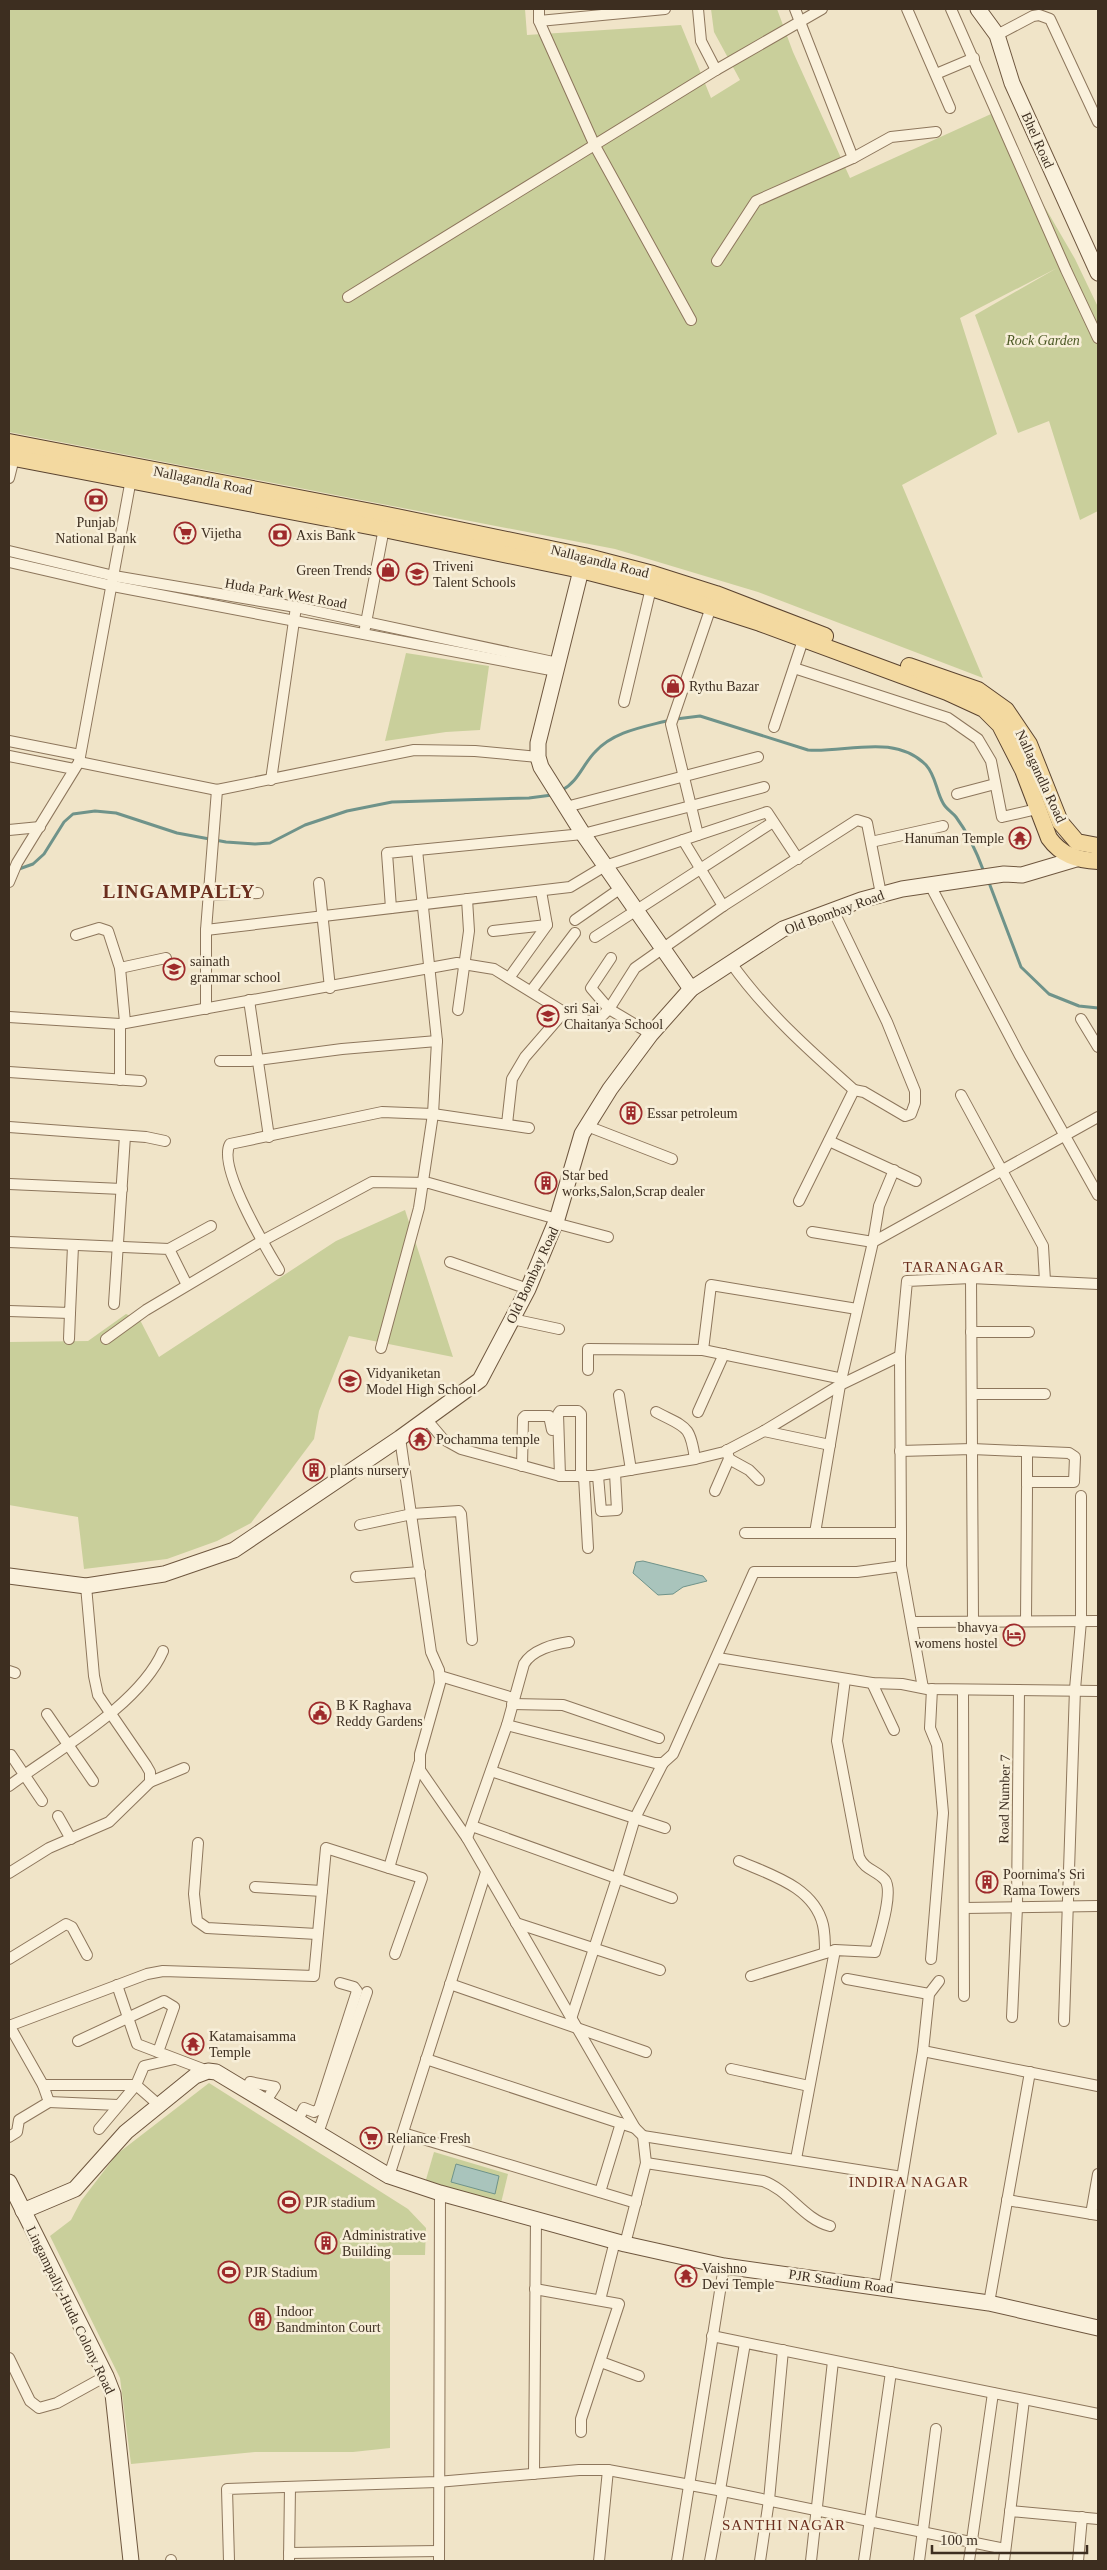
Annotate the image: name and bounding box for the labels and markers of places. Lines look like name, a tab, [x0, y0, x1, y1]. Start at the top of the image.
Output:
bank icon: Punjab National Bank	[84, 488, 108, 512]
place label: Punjab National Bank	[55, 515, 137, 546]
supermarket icon: Vijetha	[173, 521, 197, 545]
bank icon: Axis Bank	[268, 523, 292, 547]
place label: Vijetha	[201, 526, 242, 541]
place label: Axis Bank	[296, 528, 356, 543]
shop icon: Green Trends	[376, 558, 400, 582]
place label: Triveni Talent Schools	[433, 559, 516, 590]
school or university icon: Triveni Talent Schools	[405, 562, 429, 586]
place label: Green Trends	[296, 563, 372, 578]
shop icon: Rythu Bazar	[661, 674, 685, 698]
place label: Rythu Bazar	[689, 679, 759, 694]
temple icon: Hanuman Temple	[1008, 826, 1032, 850]
place label: Hanuman Temple	[905, 831, 1004, 846]
place label: sainath grammar school	[190, 954, 281, 985]
school or university icon: sainath grammar school	[162, 957, 186, 981]
place label: sri Sai Chaitanya School	[564, 1001, 663, 1032]
school or university icon: sri Sai Chaitanya School	[536, 1004, 560, 1028]
building icon: Essar petroleum	[619, 1101, 643, 1125]
place label: Essar petroleum	[647, 1106, 738, 1121]
place label: Star bed works,Salon,Scrap dealer	[562, 1168, 705, 1199]
building icon: Star bed works,Salon,Scrap dealer	[534, 1171, 558, 1195]
place label: Vidyaniketan Model High School	[366, 1366, 477, 1397]
school or university icon: Vidyaniketan Model High School	[338, 1369, 362, 1393]
temple icon: Pochamma temple	[408, 1427, 432, 1451]
place label: Pochamma temple	[436, 1432, 540, 1447]
building icon: plants nursery	[302, 1458, 326, 1482]
place label: plants nursery	[330, 1463, 409, 1478]
place label: bhavya womens hostel	[914, 1620, 999, 1651]
hotel icon: bhavya womens hostel	[1002, 1623, 1026, 1647]
place label: B K Raghava Reddy Gardens	[336, 1698, 423, 1729]
public building icon: B K Raghava Reddy Gardens	[308, 1701, 332, 1725]
place label: Poornima's Sri Rama Towers	[1003, 1867, 1085, 1898]
building icon: Poornima's Sri Rama Towers	[975, 1870, 999, 1894]
place label: Katamaisamma Temple	[209, 2029, 297, 2060]
temple icon: Katamaisamma Temple	[181, 2032, 205, 2056]
supermarket icon: Reliance Fresh	[359, 2126, 383, 2150]
place label: Reliance Fresh	[387, 2131, 471, 2146]
sports icon: PJR stadium	[277, 2190, 301, 2214]
place label: PJR stadium	[305, 2195, 376, 2210]
place label: Administrative Building	[342, 2228, 426, 2259]
building icon: Administrative Building	[314, 2231, 338, 2255]
sports icon: PJR Stadium	[217, 2260, 241, 2284]
place label: Vaishno Devi Temple	[702, 2261, 774, 2292]
temple icon: Vaishno Devi Temple	[674, 2264, 698, 2288]
place label: PJR Stadium	[245, 2265, 318, 2280]
place label: Indoor Bandminton Court	[276, 2304, 381, 2335]
building icon: Indoor Bandminton Court	[248, 2307, 272, 2331]

